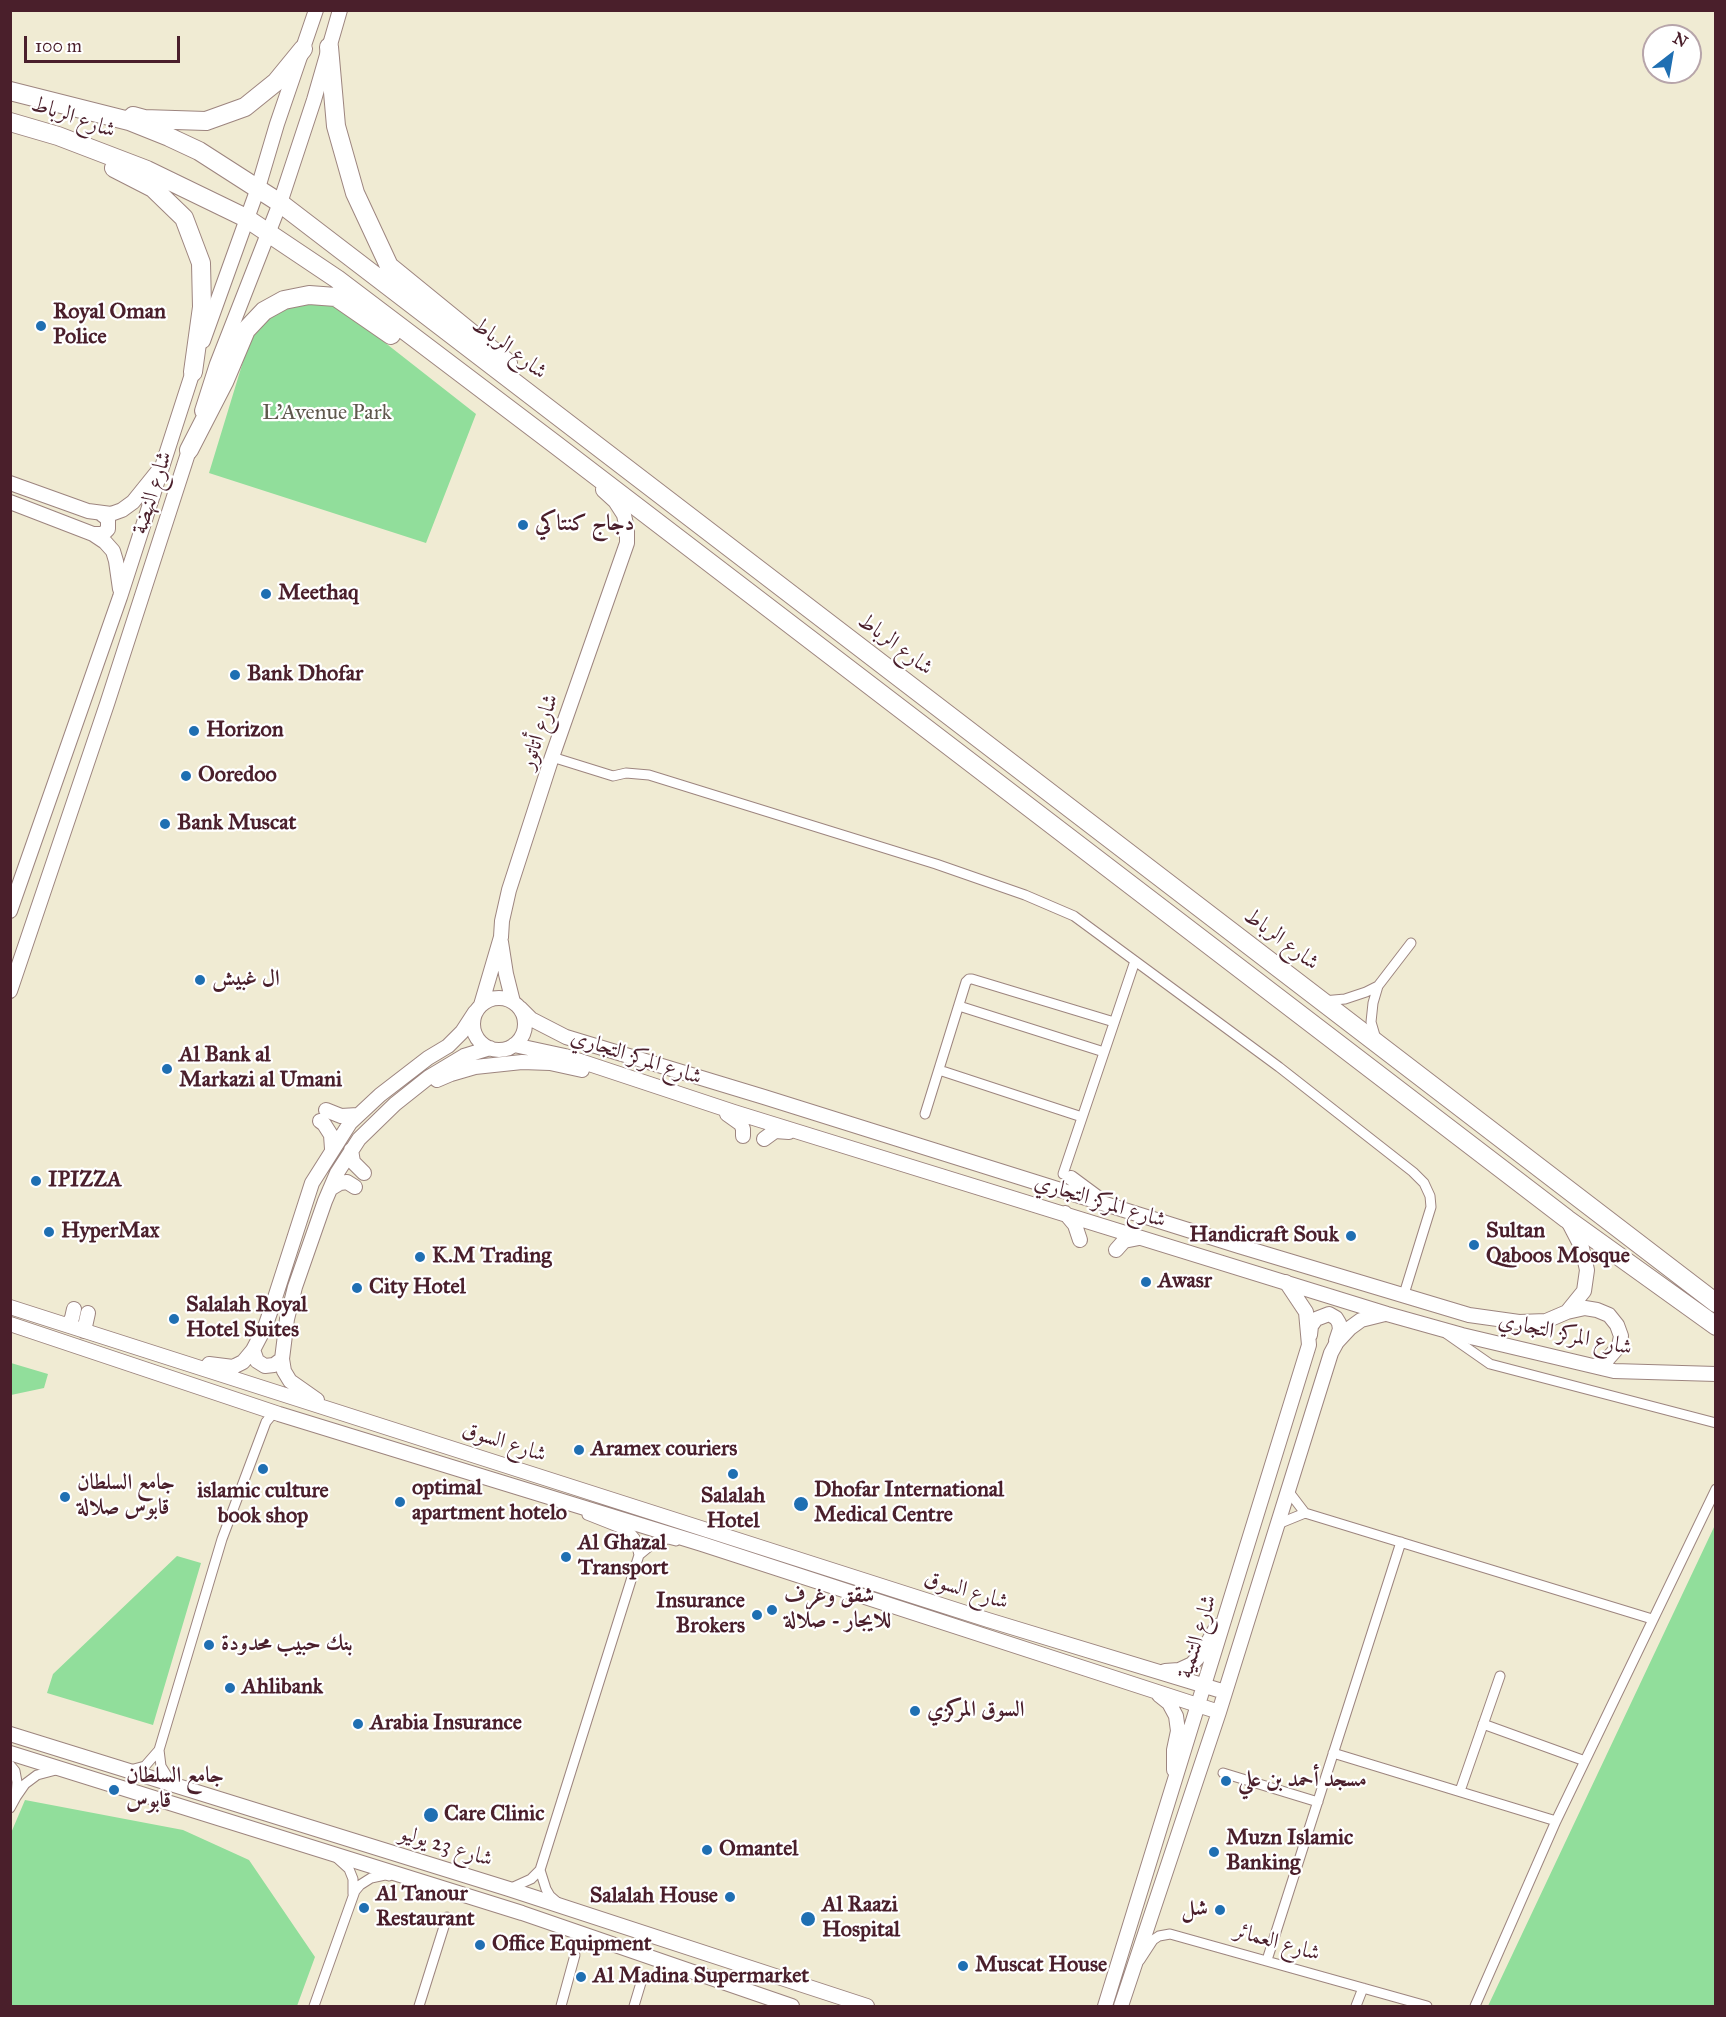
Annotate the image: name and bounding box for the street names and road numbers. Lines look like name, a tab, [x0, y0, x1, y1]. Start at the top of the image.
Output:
street label: شارع الرباط	[27, 91, 119, 145]
street label: شارع الرباط	[466, 312, 552, 386]
street label: شارع النهضة	[127, 448, 179, 538]
street label: شارع الرباط	[852, 608, 938, 682]
street label: شارع أتاتور	[515, 691, 565, 773]
street label: شارع الرباط	[1238, 903, 1324, 977]
street label: شارع المركز التجاري	[567, 1024, 705, 1092]
street label: شارع المركز التجاري	[1031, 1169, 1169, 1235]
street label: شارع المركز التجاري	[1496, 1308, 1634, 1362]
street label: شارع السوق	[459, 1417, 549, 1469]
street label: شارع السوق	[921, 1566, 1011, 1616]
street label: شارع التنمية	[1173, 1592, 1223, 1682]
street label: شارع 23 يوليو	[396, 1820, 496, 1874]
street label: شارع العمائر	[1231, 1918, 1323, 1968]

